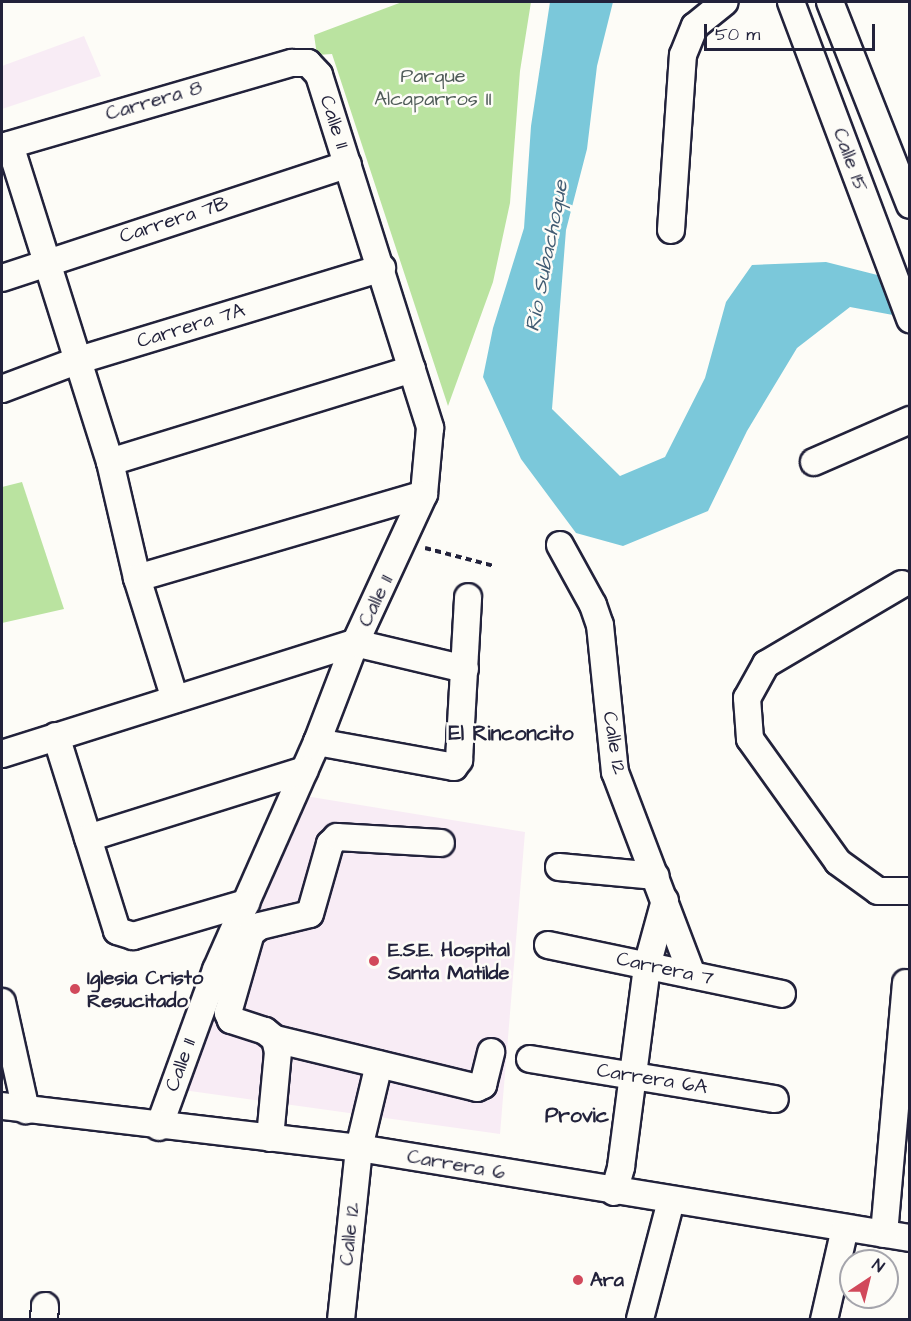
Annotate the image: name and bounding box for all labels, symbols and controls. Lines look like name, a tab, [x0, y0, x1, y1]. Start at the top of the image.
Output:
scale bar	[707, 12, 878, 50]
text: 50 m	[715, 22, 760, 47]
park label: Parque Alcaparros II	[374, 65, 492, 112]
street label: Carrera 8	[103, 76, 205, 126]
street label: Calle 11	[314, 92, 354, 152]
street label: Calle 15	[827, 125, 873, 195]
water label: Río Subachoque	[520, 178, 574, 334]
street label: Carrera 7B	[117, 191, 231, 249]
street label: Carrera 7A	[134, 298, 248, 354]
street label: Calle 11	[353, 571, 399, 631]
street label: Calle 12	[597, 710, 631, 776]
district label: El Rinconcito	[448, 721, 574, 747]
place label: E.S.E. Hospital Santa Matilde	[388, 938, 510, 985]
street label: Carrera 7	[614, 947, 716, 991]
marker: E.S.E. Hospital Santa Matilde	[365, 952, 383, 970]
place label: Iglesia Cristo Resucitado	[87, 966, 203, 1013]
marker: Iglesia Cristo Resucitado	[68, 982, 82, 996]
street label: Calle 11	[160, 1035, 202, 1095]
street label: Carrera 6A	[595, 1058, 709, 1100]
district label: Provic	[545, 1103, 609, 1129]
street label: Carrera 6	[405, 1145, 507, 1185]
street label: Calle 12	[335, 1201, 365, 1267]
north arrow	[839, 1249, 899, 1309]
text: N	[868, 1254, 889, 1278]
place label: Ara	[590, 1268, 624, 1292]
marker: Ara	[571, 1273, 585, 1287]

